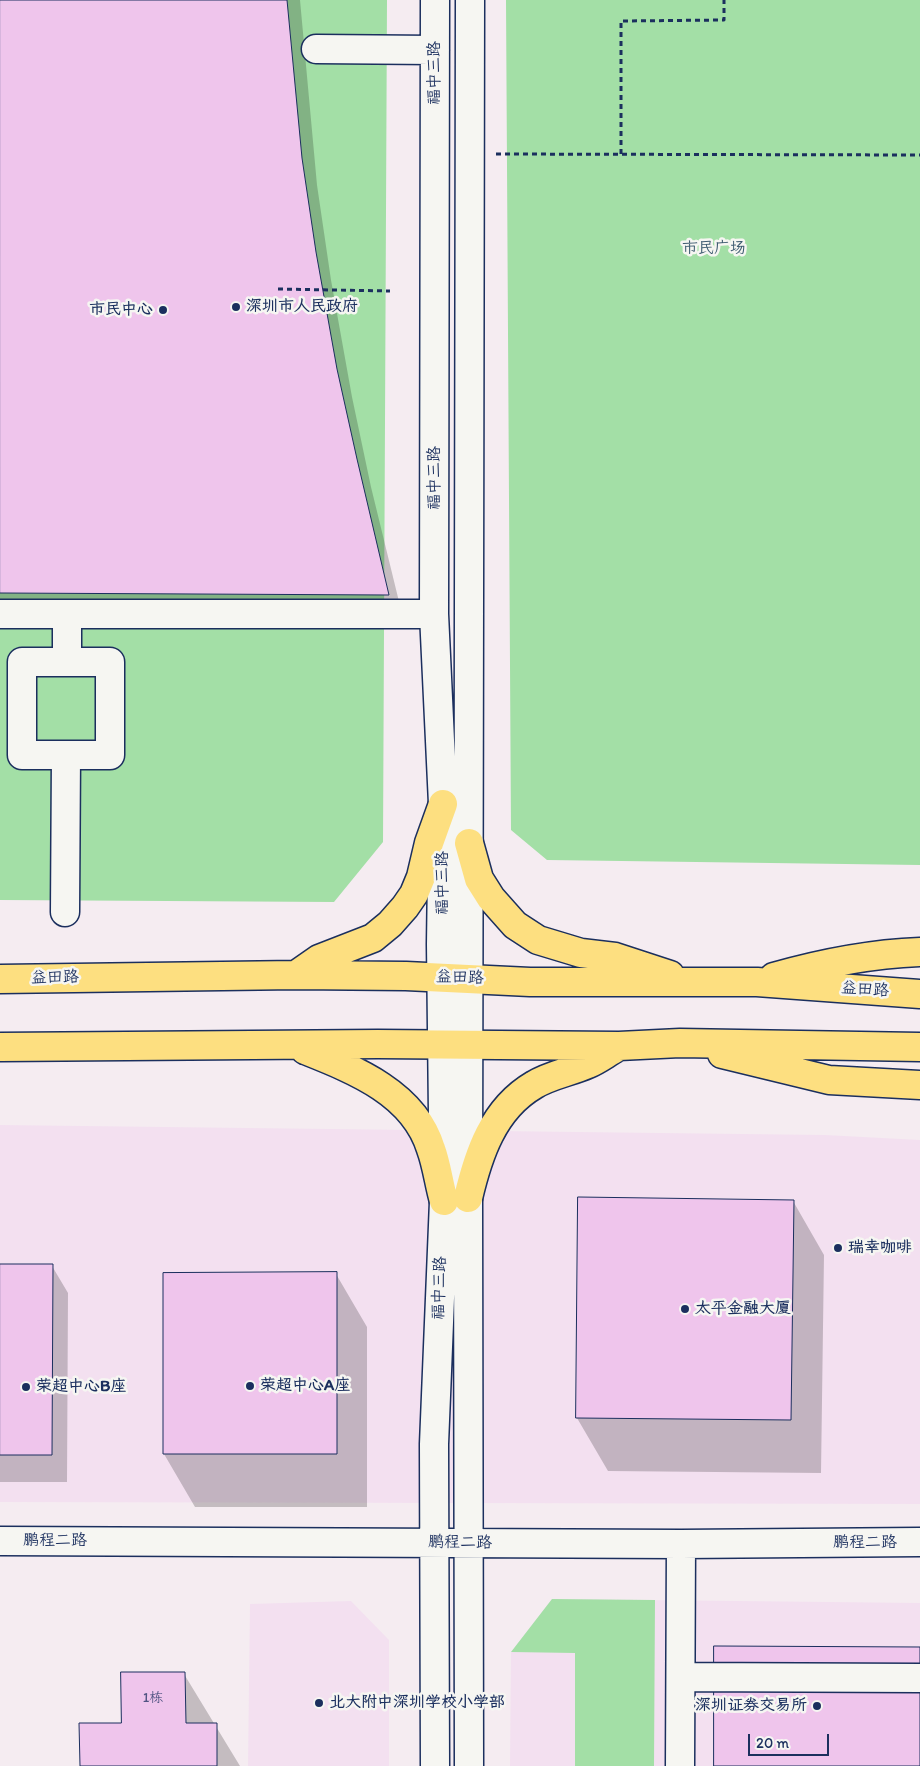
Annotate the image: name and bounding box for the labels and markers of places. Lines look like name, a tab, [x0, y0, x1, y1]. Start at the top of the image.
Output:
place label: 深圳市人民政府	[246, 297, 358, 317]
place label: 市民中心	[89, 300, 153, 320]
marker: 深圳市人民政府	[230, 301, 242, 313]
marker: 市民中心	[157, 304, 169, 316]
place label: 瑞幸咖啡	[848, 1238, 912, 1258]
marker: 瑞幸咖啡	[832, 1242, 844, 1254]
place label: 太平金融大厦	[695, 1299, 791, 1319]
marker: 太平金融大厦	[679, 1303, 691, 1315]
place label: 荣超中心A座	[260, 1376, 350, 1396]
place label: 荣超中心B座	[36, 1377, 126, 1397]
marker: 荣超中心A座	[244, 1380, 256, 1392]
marker: 荣超中心B座	[20, 1381, 32, 1393]
place label: 北大附中深圳学校小学部	[329, 1693, 505, 1713]
place label: 深圳证券交易所	[695, 1696, 807, 1716]
marker: 北大附中深圳学校小学部	[313, 1697, 325, 1709]
marker: 深圳证券交易所	[811, 1700, 823, 1712]

